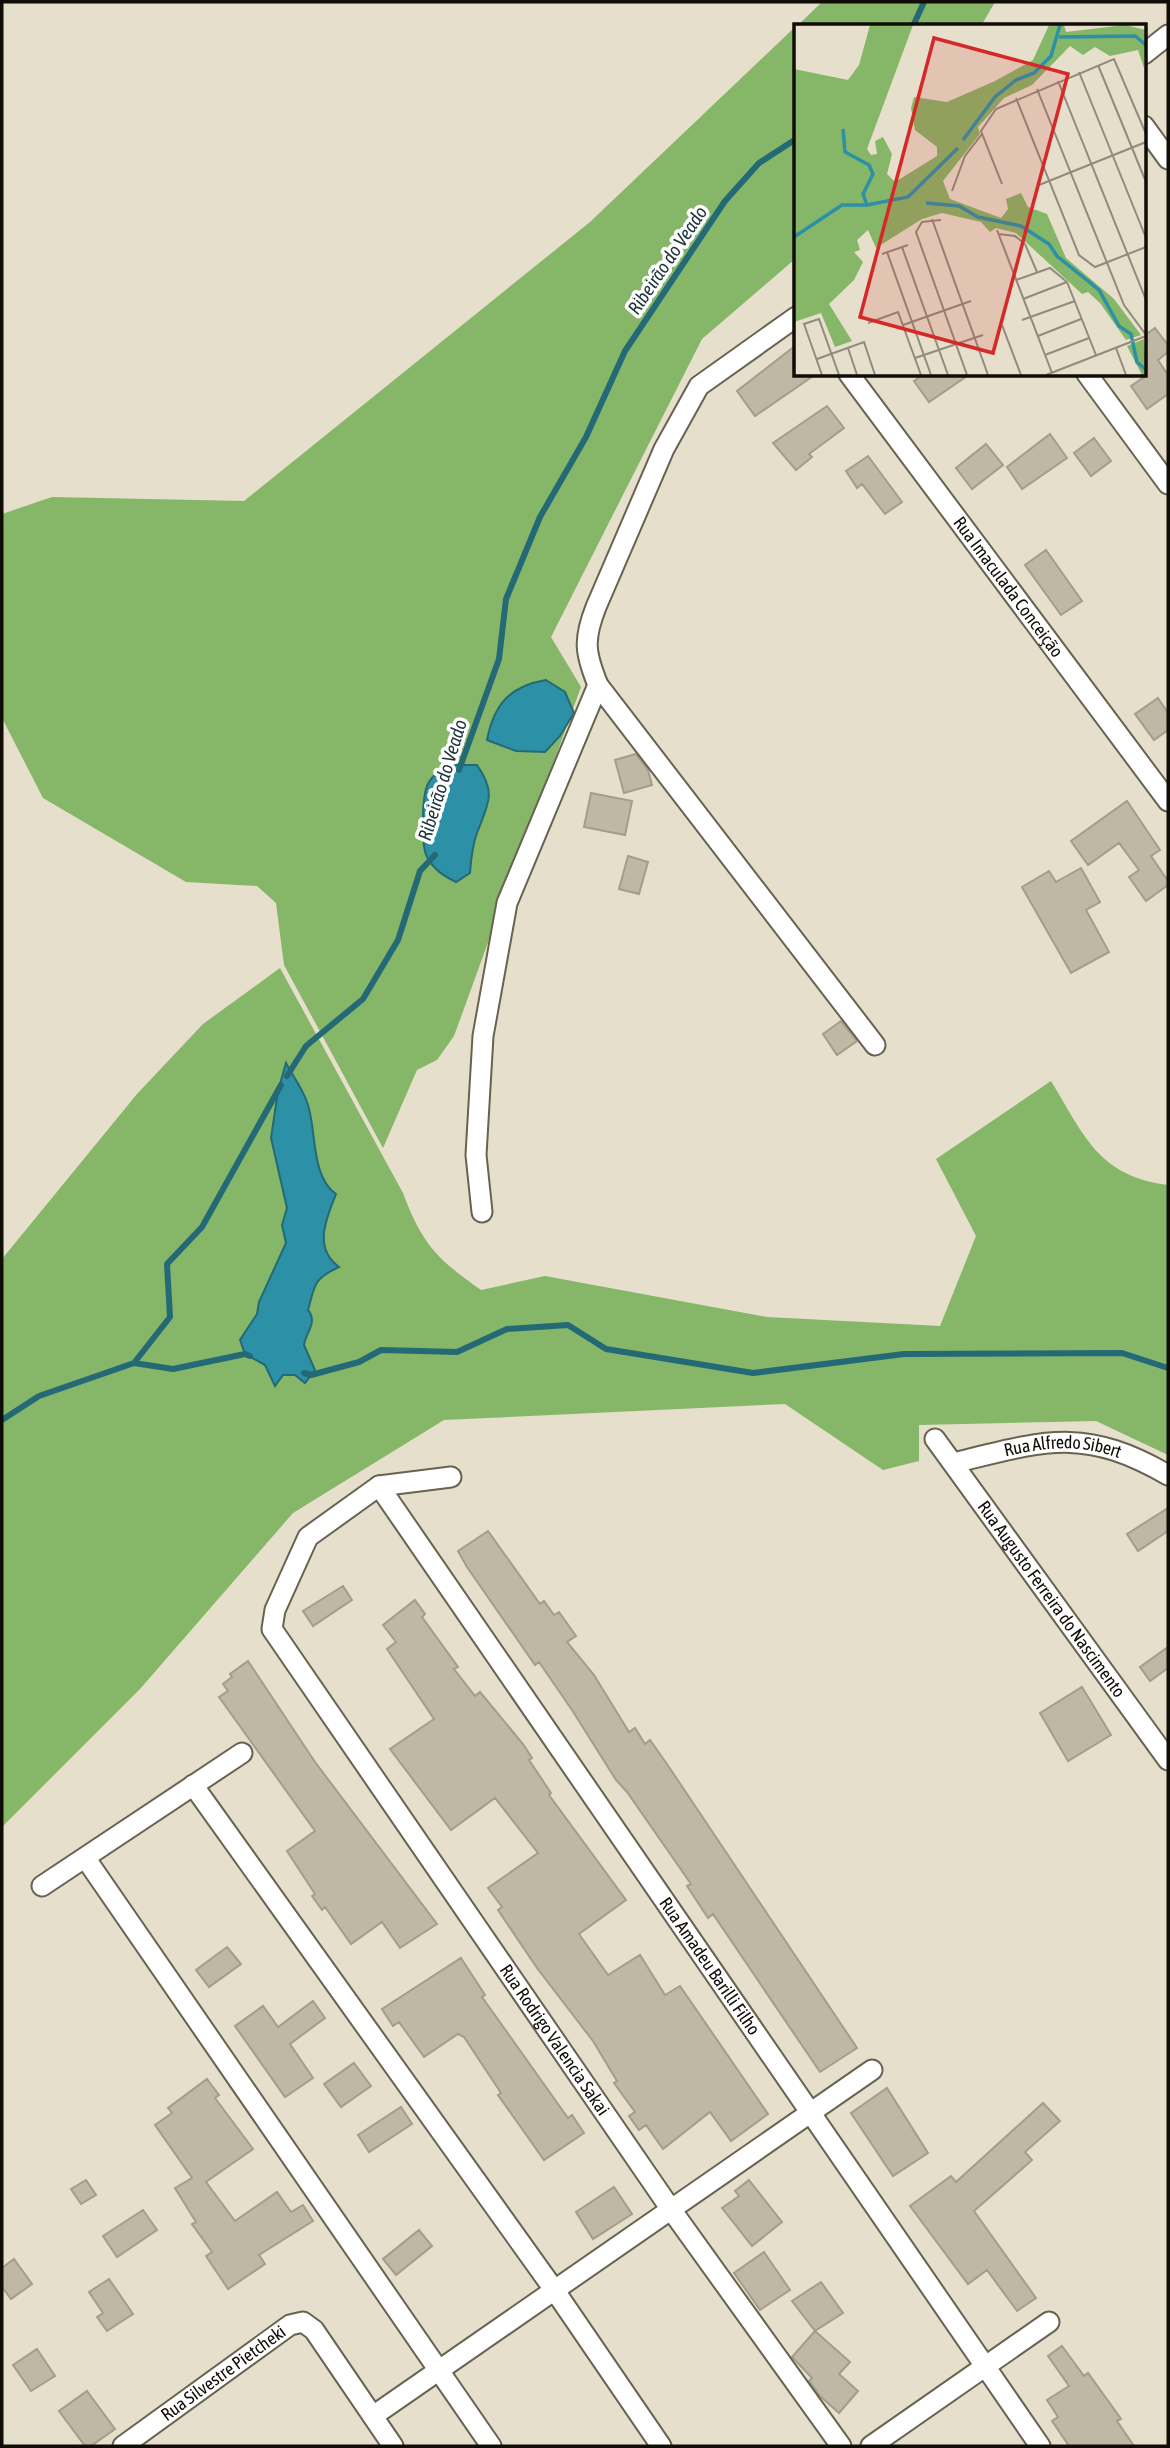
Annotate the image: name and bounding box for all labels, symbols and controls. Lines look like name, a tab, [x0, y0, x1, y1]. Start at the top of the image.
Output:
inset map	[794, 24, 1146, 376]
water label: Ribeirão do Veado	[623, 202, 711, 318]
street label: Rua Imaculada Conceição	[949, 512, 1068, 661]
water label: Ribeirão do Veado	[413, 717, 471, 843]
street label: Rua Alfredo Sibert	[1002, 1431, 1125, 1462]
street label: Rua Augusto Ferreira do Nascimento	[973, 1497, 1130, 1701]
street label: Rua Amadeu Barilli Filho	[655, 1893, 765, 2039]
street label: Rua Rodrigo Valencia Sakai	[496, 1960, 614, 2119]
street label: Rua Silvestre Pietcheki	[157, 2321, 290, 2425]

